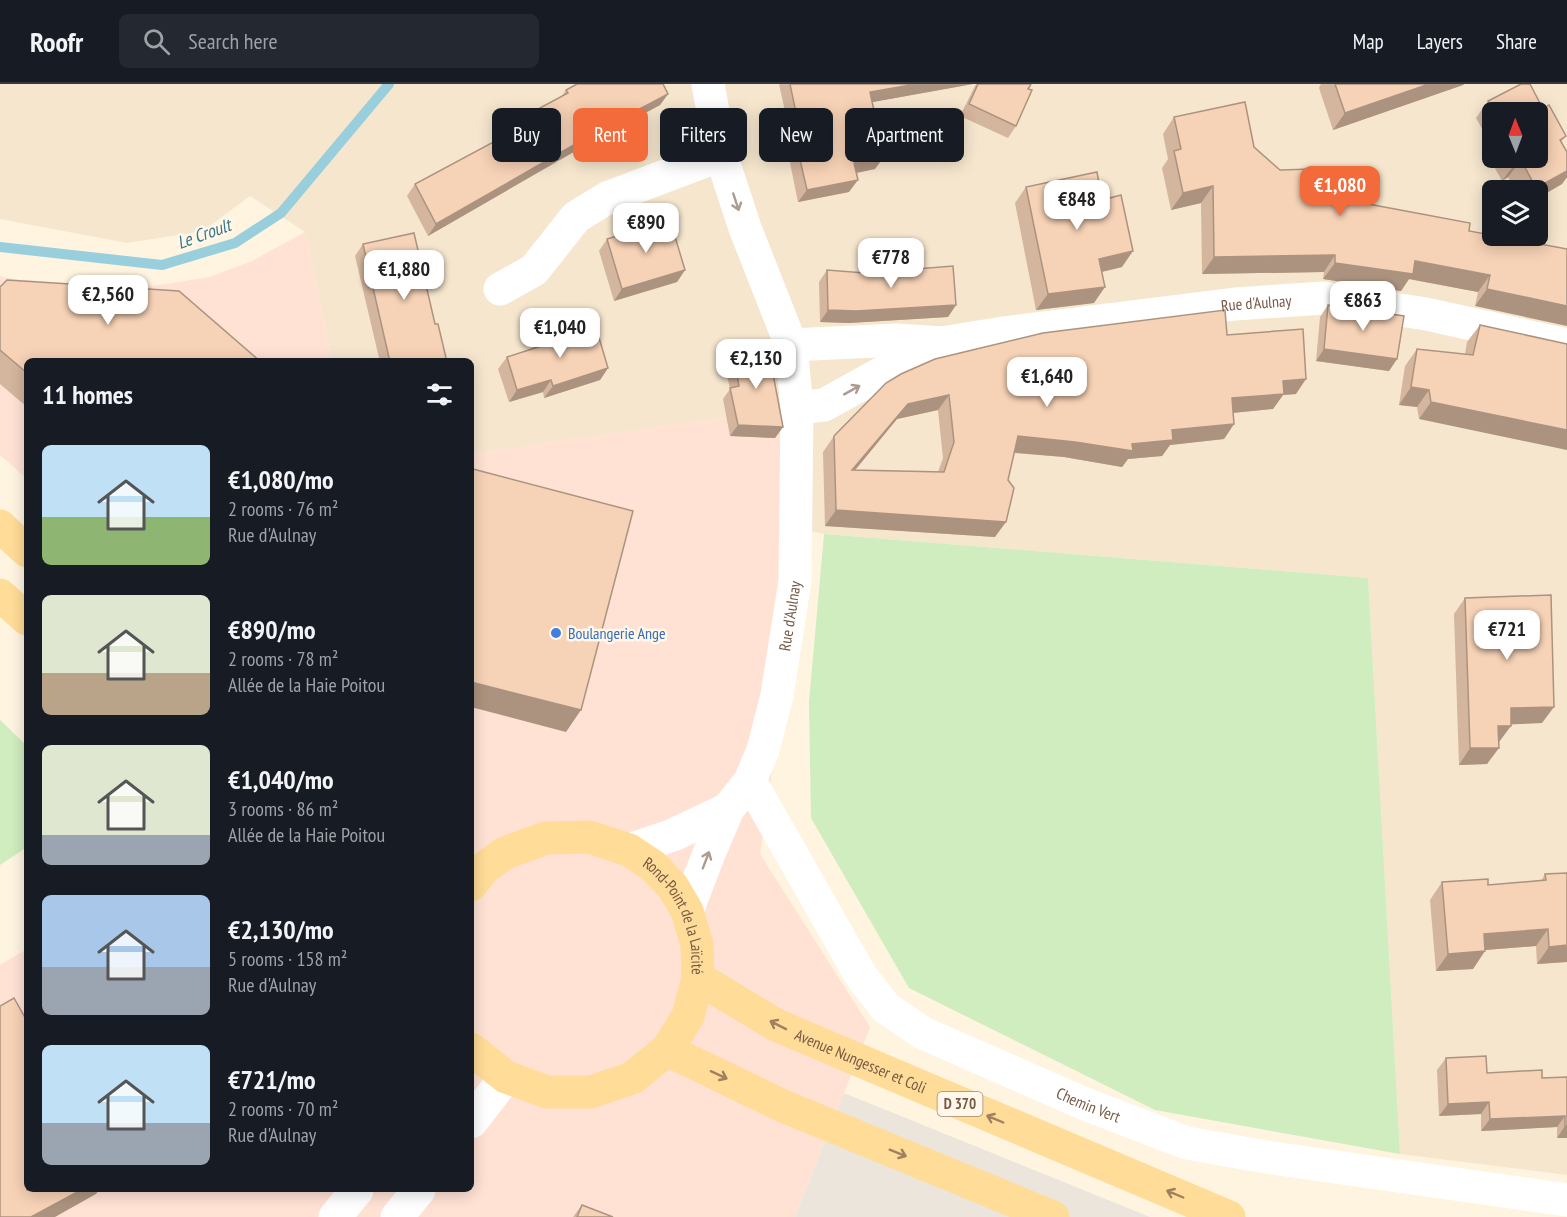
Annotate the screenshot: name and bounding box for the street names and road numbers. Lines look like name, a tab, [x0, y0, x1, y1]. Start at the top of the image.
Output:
street label: Rue d'Aulnay	[1220, 290, 1292, 316]
street label: Rue d'Aulnay	[774, 579, 805, 652]
street label: Rond-Point de la Laïcité	[640, 852, 708, 975]
street label: Avenue Nungesser et Coli	[792, 1024, 929, 1098]
street label: Chemin Vert	[1053, 1083, 1124, 1127]
road number: D 370	[938, 1092, 982, 1116]

